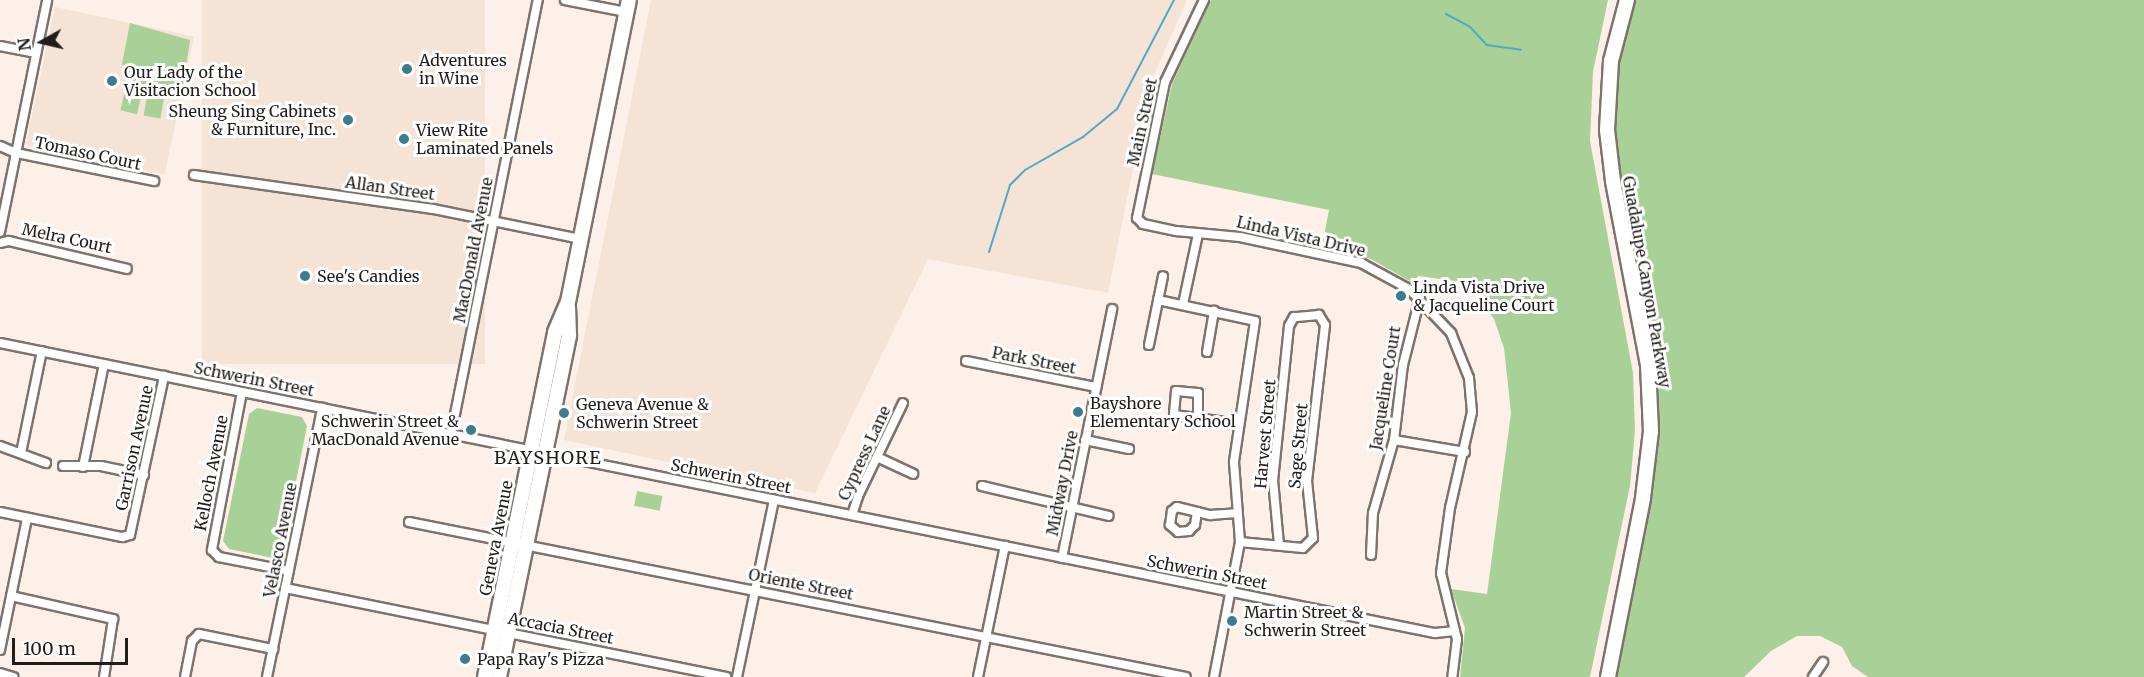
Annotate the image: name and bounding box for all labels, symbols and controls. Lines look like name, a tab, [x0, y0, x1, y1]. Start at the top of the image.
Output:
north arrow	[12, 12, 72, 72]
text: N	[13, 37, 35, 52]
place label: Adventures in Wine	[419, 50, 507, 88]
place label: Our Lady of the Visitacion School	[124, 62, 256, 100]
marker: Adventures in Wine	[400, 62, 414, 76]
marker: Our Lady of the Visitacion School	[105, 74, 119, 88]
street label: Main Street	[1123, 76, 1161, 168]
place label: Sheung Sing Cabinets & Furniture, Inc.	[169, 101, 336, 139]
marker: Sheung Sing Cabinets & Furniture, Inc.	[341, 113, 355, 127]
place label: View Rite Laminated Panels	[416, 120, 553, 158]
street label: Tomaso Court	[33, 132, 143, 174]
marker: View Rite Laminated Panels	[397, 132, 411, 146]
street label: Allan Street	[344, 172, 436, 204]
street label: Guadalupe Canyon Parkway	[1619, 175, 1675, 389]
street label: MacDonald Avenue	[449, 176, 497, 324]
street label: Linda Vista Drive	[1235, 212, 1367, 260]
street label: Melra Court	[20, 219, 114, 257]
place label: See's Candies	[317, 266, 420, 286]
marker: See's Candies	[298, 269, 312, 283]
place label: Linda Vista Drive & Jacqueline Court	[1413, 277, 1555, 315]
marker: Linda Vista Drive & Jacqueline Court	[1394, 289, 1408, 303]
street label: Jacqueline Court	[1366, 324, 1404, 452]
street label: Park Street	[990, 342, 1078, 378]
street label: Schwerin Street	[192, 358, 316, 400]
street label: Harvest Street	[1251, 378, 1279, 490]
street label: Garrison Avenue	[111, 384, 157, 512]
place label: Bayshore Elementary School	[1090, 393, 1236, 431]
place label: Geneva Avenue & Schwerin Street	[576, 394, 709, 432]
street label: Sage Street	[1285, 402, 1311, 490]
street label: Cypress Lane	[834, 403, 894, 503]
marker: Bayshore Elementary School	[1071, 405, 1085, 419]
marker: Geneva Avenue & Schwerin Street	[557, 406, 571, 420]
place label: Schwerin Street & MacDonald Avenue	[311, 411, 459, 449]
street label: Kelloch Avenue	[190, 414, 232, 532]
marker: Schwerin Street & MacDonald Avenue	[464, 423, 478, 437]
street label: Midway Drive	[1042, 429, 1082, 537]
district label: BAYSHORE	[494, 447, 602, 469]
street label: Schwerin Street	[669, 455, 793, 497]
street label: Geneva Avenue	[475, 479, 517, 597]
street label: Velasco Avenue	[259, 481, 301, 599]
street label: Schwerin Street	[1145, 551, 1269, 593]
street label: Oriente Street	[747, 564, 855, 604]
place label: Martin Street & Schwerin Street	[1244, 602, 1366, 640]
street label: Accacia Street	[507, 608, 615, 648]
marker: Martin Street & Schwerin Street	[1225, 614, 1239, 628]
scale bar	[15, 626, 130, 664]
text: 100 m	[23, 637, 76, 660]
place label: Papa Ray's Pizza	[477, 649, 604, 669]
marker: Papa Ray's Pizza	[458, 652, 472, 666]

